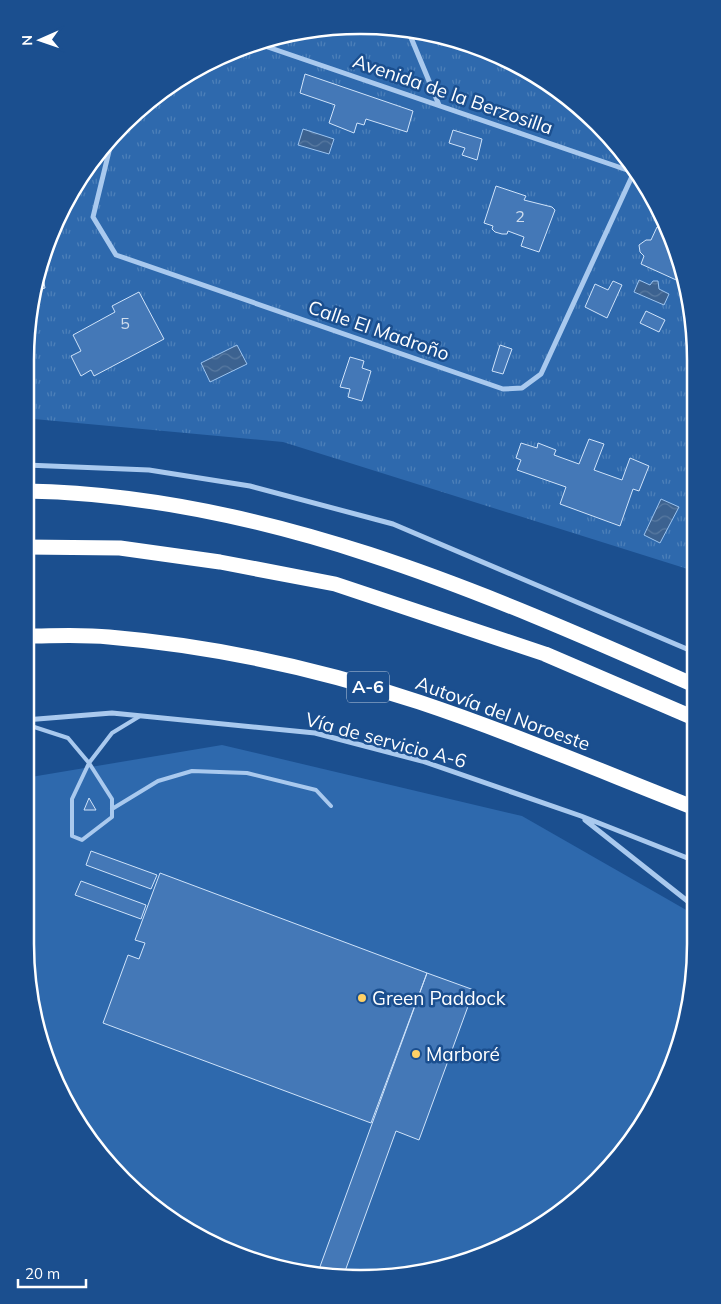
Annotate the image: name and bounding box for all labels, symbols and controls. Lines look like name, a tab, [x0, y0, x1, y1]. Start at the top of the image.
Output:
north arrow	[15, 15, 65, 65]
text: N	[18, 35, 36, 46]
street label: Avenida de la Berzosilla	[350, 48, 556, 140]
house number: 2	[515, 206, 525, 226]
street label: Calle El Madroño	[305, 295, 453, 365]
house number: 5	[120, 313, 130, 333]
street label: Autovía del Noroeste	[413, 670, 593, 756]
road number: A-6	[347, 672, 389, 702]
street label: Vía de servicio A-6	[303, 707, 469, 773]
place label: Green Paddock	[372, 986, 506, 1010]
marker: Green Paddock	[356, 992, 368, 1004]
place label: Marboré	[426, 1042, 500, 1066]
marker: Marboré	[410, 1048, 422, 1060]
scale bar	[18, 1256, 85, 1288]
text: 20 m	[25, 1264, 60, 1283]

